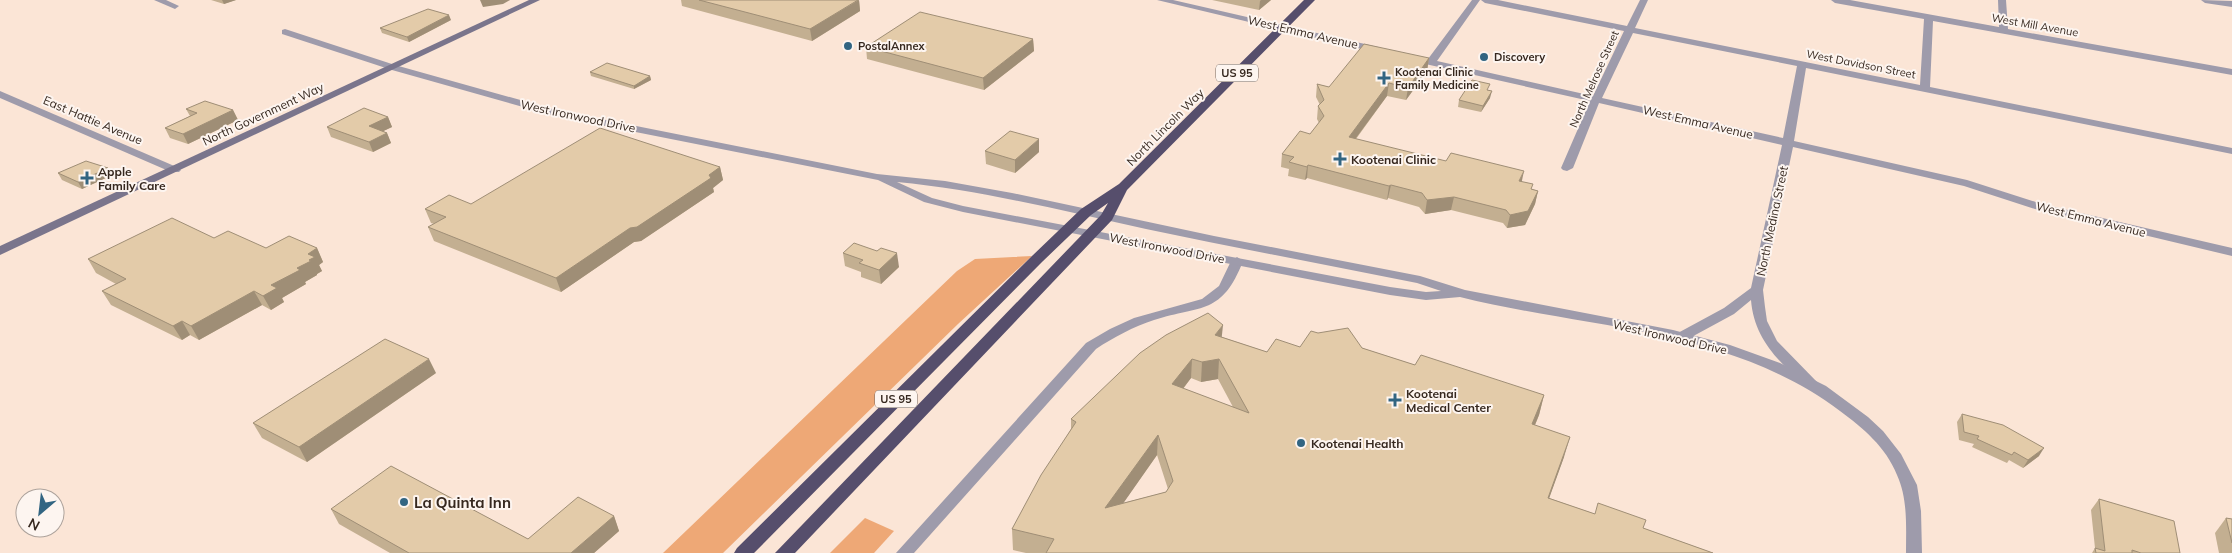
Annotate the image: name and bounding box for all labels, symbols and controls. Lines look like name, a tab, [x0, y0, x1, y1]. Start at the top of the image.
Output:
street label: West Mill Avenue	[1990, 10, 2080, 40]
street label: West Emma Avenue	[1246, 12, 1360, 52]
street label: North Melrose Street	[1566, 28, 1622, 130]
place label: PostalAnnex	[858, 39, 925, 53]
marker: PostalAnnex	[842, 40, 854, 52]
street label: West Davidson Street	[1805, 47, 1917, 81]
place label: Discovery	[1494, 50, 1545, 64]
marker: Discovery	[1478, 51, 1490, 63]
road number: US 95	[1216, 64, 1258, 82]
place label: Kootenai Clinic Family Medicine	[1395, 65, 1479, 92]
marker: Kootenai Clinic Family Medicine	[1377, 71, 1391, 85]
street label: North Government Way	[200, 79, 327, 149]
street label: North Lincoln Way	[1123, 85, 1207, 169]
street label: East Hattie Avenue	[41, 92, 145, 148]
street label: West Ironwood Drive	[519, 97, 637, 135]
street label: West Emma Avenue	[1641, 102, 1755, 142]
marker: Kootenai Clinic	[1333, 152, 1347, 166]
place label: Kootenai Clinic	[1351, 152, 1436, 167]
place label: Apple Family Care	[98, 164, 166, 193]
street label: North Medina Street	[1753, 165, 1791, 277]
marker: Apple Family Care	[80, 171, 94, 185]
street label: West Emma Avenue	[2035, 198, 2147, 240]
street label: West Ironwood Drive	[1108, 229, 1226, 267]
street label: West Ironwood Drive	[1611, 317, 1729, 357]
place label: Kootenai Medical Center	[1406, 386, 1491, 415]
road number: US 95	[875, 390, 917, 408]
marker: Kootenai Medical Center	[1388, 393, 1402, 407]
place label: Kootenai Health	[1311, 436, 1403, 451]
marker: Kootenai Health	[1295, 437, 1307, 449]
north arrow	[15, 488, 65, 538]
place label: La Quinta Inn	[414, 493, 511, 512]
marker: La Quinta Inn	[398, 496, 410, 508]
text: N	[25, 514, 43, 535]

